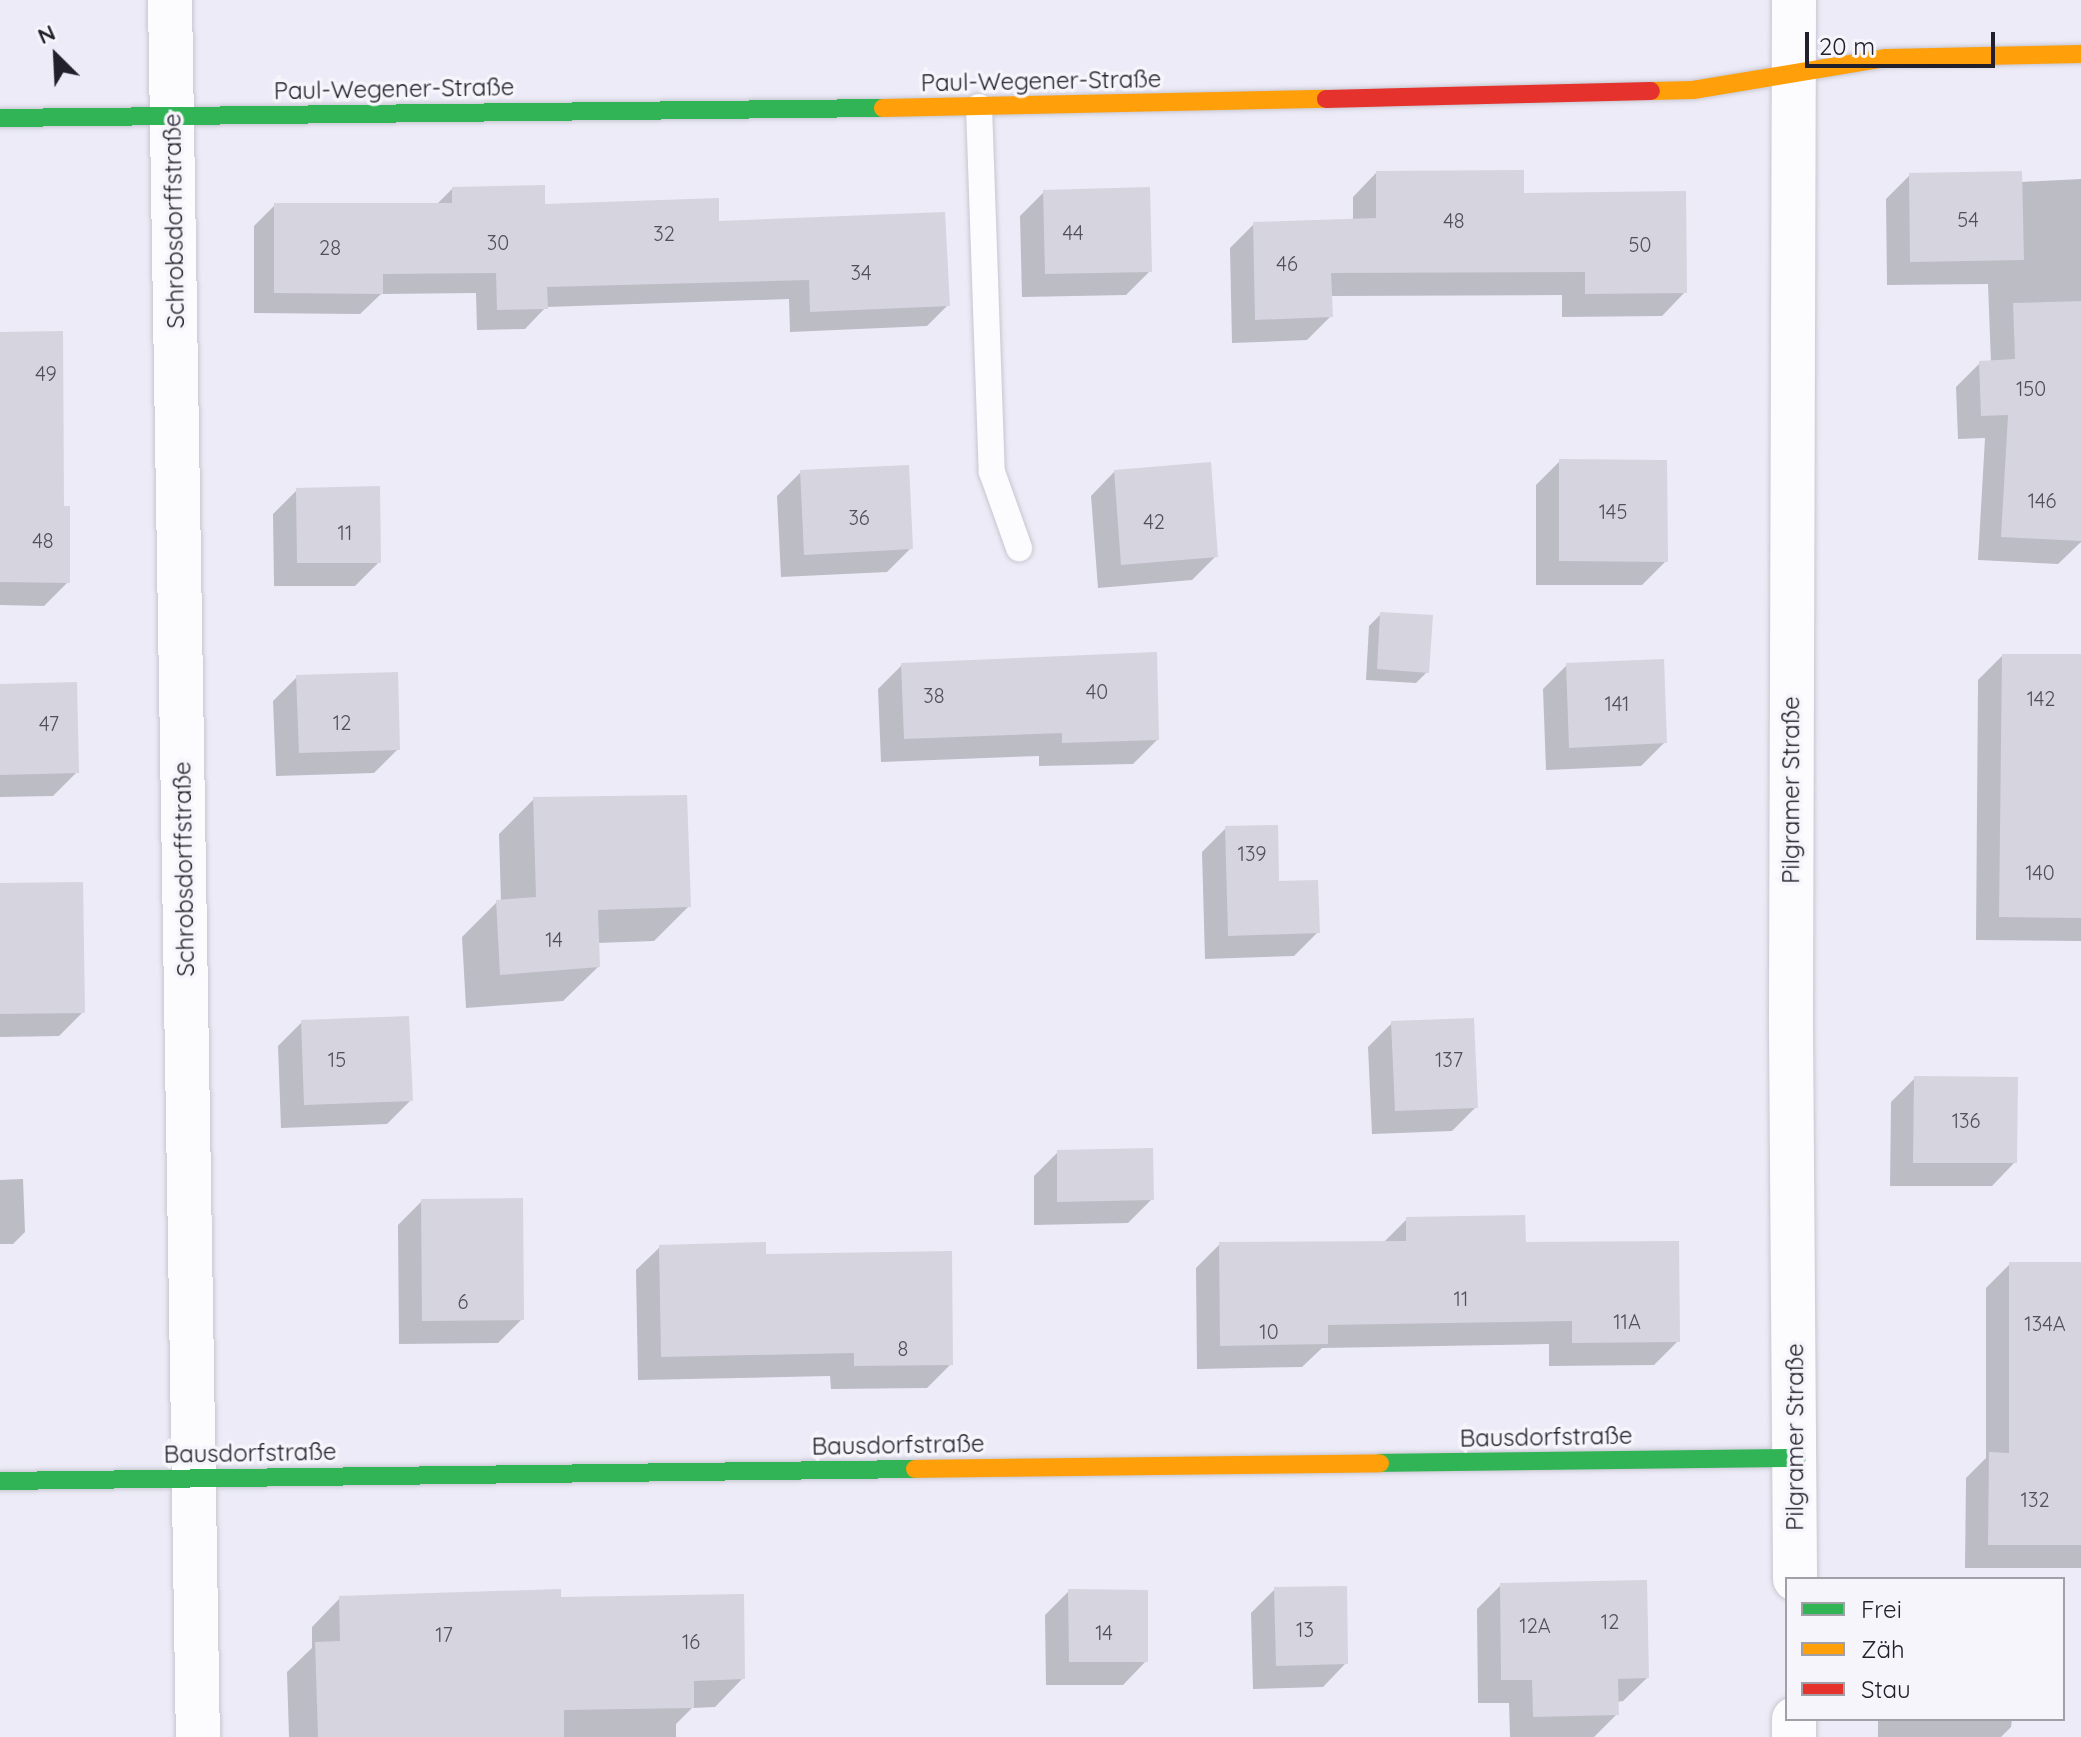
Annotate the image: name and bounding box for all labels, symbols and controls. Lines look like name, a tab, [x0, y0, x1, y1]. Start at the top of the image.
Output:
north arrow	[16, 16, 96, 96]
scale bar	[1809, 16, 1999, 66]
text: N	[33, 18, 59, 50]
text: 20 m	[1819, 31, 1875, 61]
street label: Paul-Wegener-Straße	[920, 65, 1162, 97]
street label: Paul-Wegener-Straße	[273, 73, 515, 105]
street label: Schrobsdorffstraße	[158, 113, 190, 329]
house number: 54	[1957, 207, 1979, 231]
house number: 48	[1443, 208, 1465, 232]
house number: 44	[1062, 220, 1084, 244]
house number: 32	[653, 221, 675, 245]
house number: 30	[487, 230, 509, 254]
house number: 50	[1629, 232, 1651, 256]
house number: 28	[319, 235, 341, 259]
house number: 46	[1276, 251, 1298, 275]
house number: 34	[850, 260, 872, 284]
house number: 49	[35, 361, 57, 385]
house number: 150	[2016, 376, 2046, 400]
house number: 146	[2028, 488, 2056, 512]
house number: 145	[1599, 499, 1627, 523]
house number: 36	[848, 505, 870, 529]
house number: 42	[1143, 509, 1165, 533]
house number: 11	[338, 520, 352, 544]
house number: 48	[32, 528, 54, 552]
house number: 40	[1086, 679, 1108, 703]
house number: 38	[923, 683, 945, 707]
house number: 142	[2027, 686, 2055, 710]
house number: 141	[1605, 691, 1629, 715]
street label: Pilgramer Straße	[1777, 696, 1805, 884]
house number: 12	[333, 710, 351, 734]
house number: 47	[39, 711, 59, 735]
street label: Schrobsdorffstraße	[168, 761, 200, 977]
house number: 139	[1237, 841, 1267, 865]
house number: 140	[2025, 860, 2055, 884]
house number: 14	[545, 927, 563, 951]
house number: 15	[328, 1047, 346, 1071]
house number: 137	[1435, 1047, 1463, 1071]
house number: 136	[1952, 1108, 1980, 1132]
house number: 11	[1454, 1286, 1468, 1310]
house number: 6	[458, 1289, 468, 1313]
house number: 11A	[1613, 1309, 1641, 1333]
house number: 134A	[2024, 1311, 2066, 1335]
house number: 10	[1259, 1319, 1279, 1343]
house number: 8	[898, 1336, 908, 1360]
street label: Pilgramer Straße	[1781, 1343, 1809, 1531]
street label: Bausdorfstraße	[1459, 1421, 1633, 1453]
street label: Bausdorfstraße	[811, 1429, 985, 1461]
street label: Bausdorfstraße	[163, 1437, 337, 1469]
house number: 132	[2021, 1487, 2049, 1511]
legend	[1785, 1577, 2065, 1721]
text: Frei	[1861, 1594, 1902, 1624]
house number: 12	[1601, 1609, 1619, 1633]
house number: 12A	[1519, 1613, 1551, 1637]
house number: 13	[1296, 1617, 1314, 1641]
house number: 14	[1095, 1620, 1113, 1644]
house number: 17	[435, 1622, 453, 1646]
house number: 16	[682, 1629, 700, 1653]
text: Zäh	[1861, 1634, 1905, 1664]
text: Stau	[1861, 1674, 1911, 1704]

